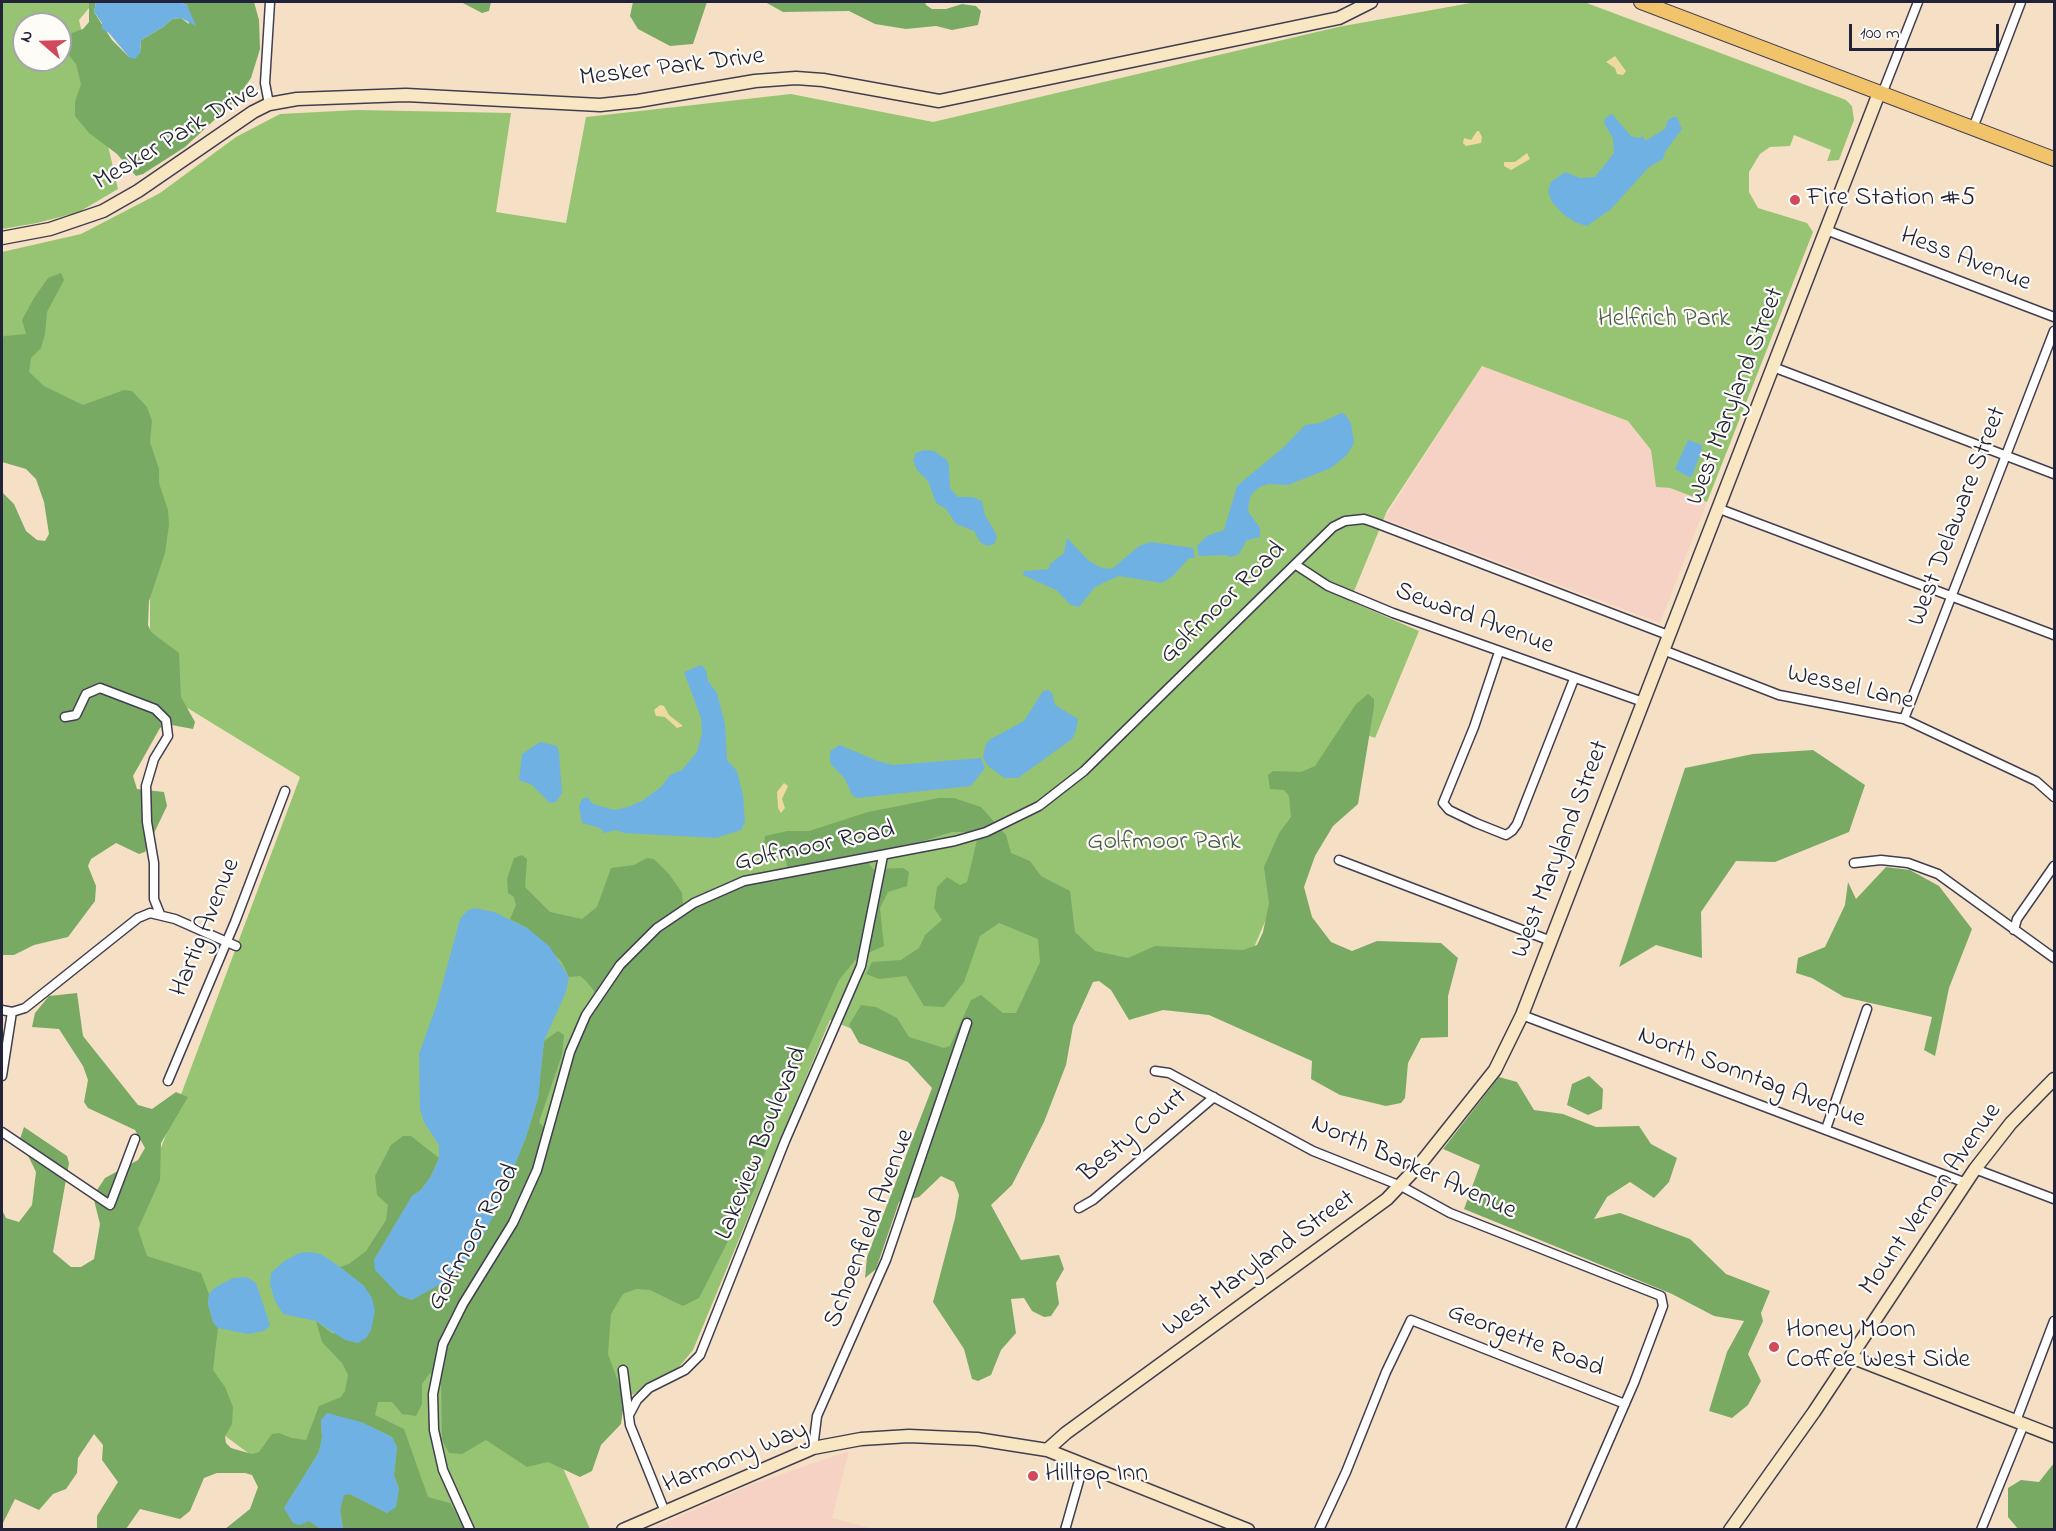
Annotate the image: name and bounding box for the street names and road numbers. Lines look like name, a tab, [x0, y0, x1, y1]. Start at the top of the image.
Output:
street label: Mesker Park Drive	[578, 42, 766, 96]
street label: Mesker Park Drive	[89, 77, 265, 199]
street label: Hess Avenue	[1895, 222, 2035, 300]
street label: West Maryland Street	[1681, 284, 1793, 510]
street label: West Delaware Street	[1903, 403, 2015, 631]
street label: Golfmoor Road	[1155, 536, 1293, 672]
street label: Seward Avenue	[1391, 577, 1557, 663]
street label: Wessel Lane	[1784, 659, 1916, 719]
street label: West Maryland Street	[1506, 737, 1618, 963]
street label: Golfmoor Road	[732, 816, 898, 880]
street label: Hartig Avenue	[165, 854, 249, 1002]
street label: North Sonntag Avenue	[1633, 1021, 1869, 1137]
street label: Lakeview Boulevard	[710, 1043, 816, 1245]
street label: Besty Court	[1074, 1083, 1194, 1191]
street label: Mount Vernon Avenue	[1854, 1098, 2010, 1302]
street label: North Barker Avenue	[1305, 1110, 1521, 1228]
street label: Schoenfield Avenue	[819, 1125, 923, 1333]
street label: Golfmoor Road	[422, 1159, 528, 1317]
street label: West Maryland Street	[1158, 1185, 1362, 1345]
street label: Georgette Road	[1442, 1298, 1608, 1386]
street label: Harmony Way	[659, 1416, 813, 1502]

